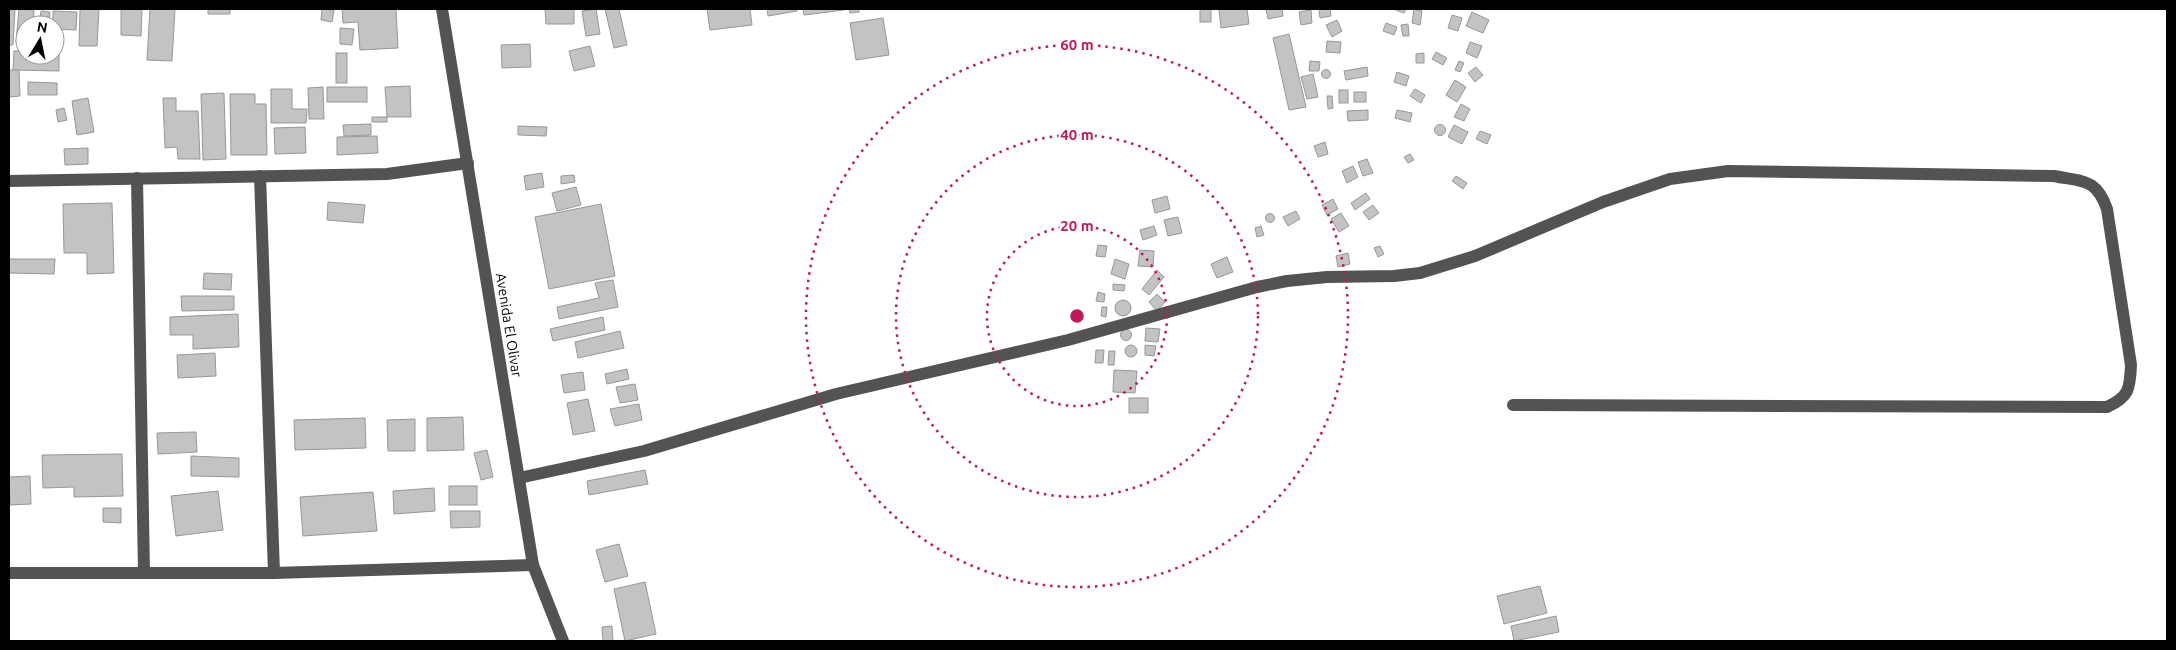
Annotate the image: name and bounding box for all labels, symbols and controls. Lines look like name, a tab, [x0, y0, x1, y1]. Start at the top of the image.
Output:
north arrow	[15, 15, 65, 65]
text: N	[36, 18, 49, 36]
text: 60 m	[1060, 36, 1094, 53]
text: 40 m	[1060, 126, 1094, 143]
text: 20 m	[1060, 217, 1094, 234]
street label: Avenida El Olivar	[493, 272, 525, 379]
centre of rings	[1068, 307, 1086, 325]

